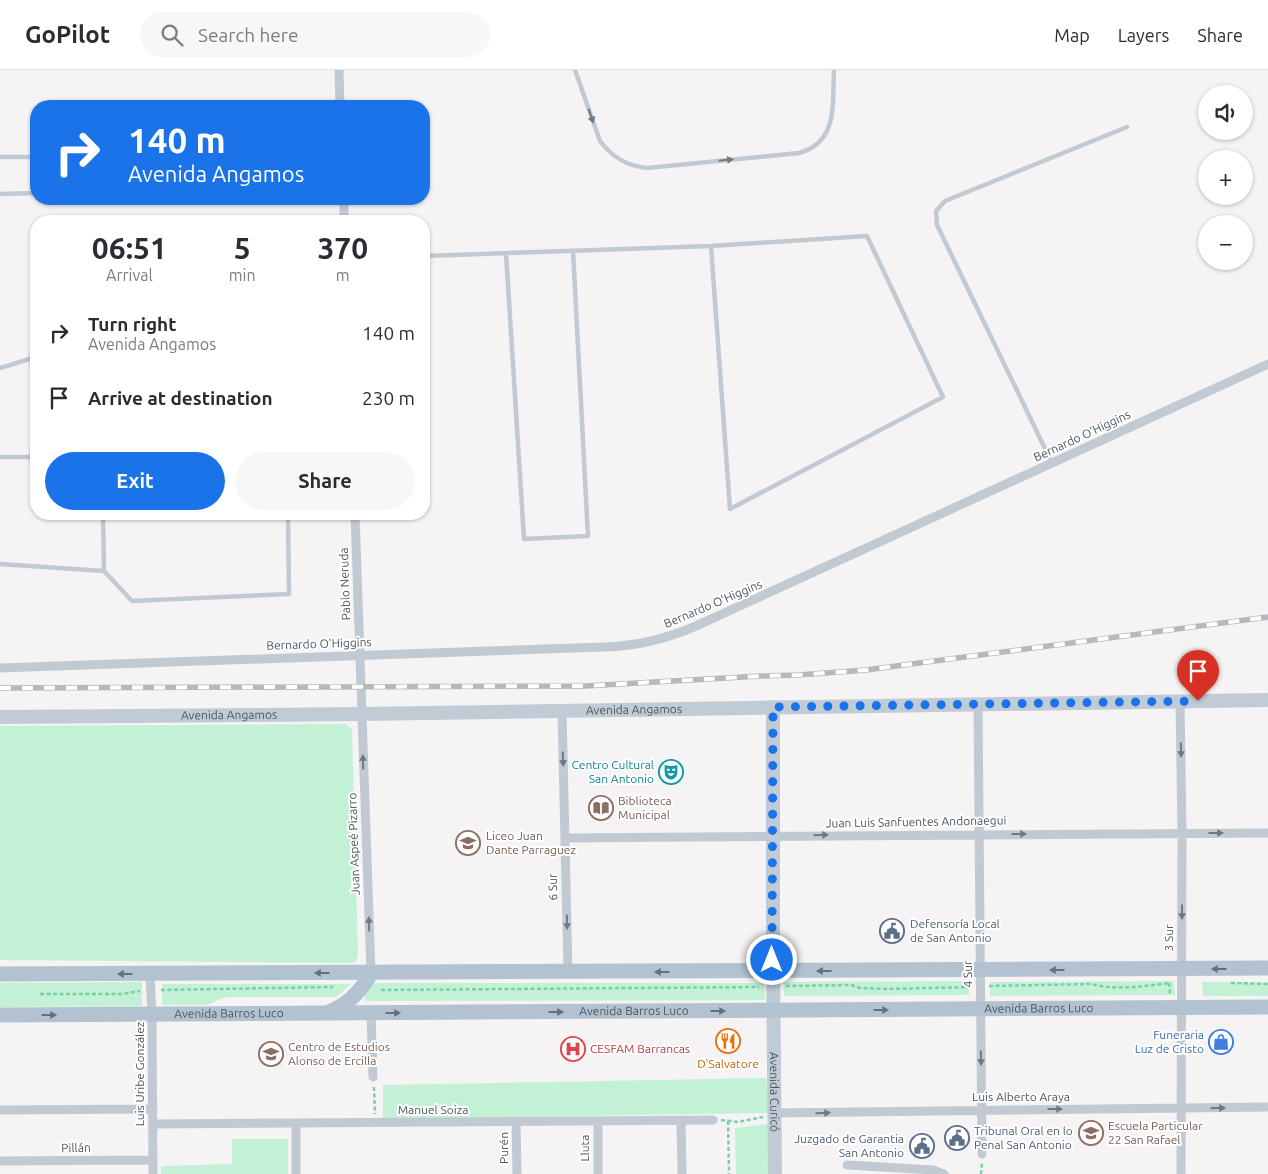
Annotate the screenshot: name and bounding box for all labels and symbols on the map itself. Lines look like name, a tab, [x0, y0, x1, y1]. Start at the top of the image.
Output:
one-way arrow	[587, 109, 595, 124]
one-way arrow	[719, 156, 735, 164]
street label: Bernardo O'Higgins	[1031, 407, 1132, 464]
street label: Pablo Neruda	[337, 547, 352, 621]
street label: Bernardo O'Higgins	[662, 577, 764, 630]
street label: Bernardo O'Higgins	[266, 635, 372, 652]
pin	[1177, 650, 1219, 701]
street label: Avenida Angamos	[586, 702, 682, 717]
street label: Avenida Angamos	[181, 708, 277, 722]
one-way arrow	[1177, 742, 1185, 758]
one-way arrow	[559, 752, 567, 768]
one-way arrow	[359, 753, 367, 769]
place label: Centro Cultural San Antonio	[571, 758, 654, 785]
theatre icon: Centro Cultural San Antonio	[658, 759, 684, 785]
street label: Juan Aspeé Pizarro	[345, 793, 362, 896]
place label: Biblioteca Municipal	[618, 794, 672, 821]
library icon: Biblioteca Municipal	[588, 795, 614, 821]
street label: Juan Luis Sanfuentes Andonaegui	[825, 813, 1007, 830]
place label: Liceo Juan Dante Parraguez	[486, 829, 576, 856]
one-way arrow	[1209, 829, 1225, 837]
school or university icon: Liceo Juan Dante Parraguez	[455, 830, 481, 856]
one-way arrow	[1011, 830, 1027, 838]
one-way arrow	[814, 831, 830, 839]
street label: 6 Sur	[546, 873, 559, 901]
one-way arrow	[1178, 905, 1186, 921]
one-way arrow	[563, 914, 571, 930]
one-way arrow	[365, 916, 373, 932]
place label: Defensoría Local de San Antonio	[910, 917, 1000, 944]
public building icon: Defensoría Local de San Antonio	[879, 918, 905, 944]
street label: 3 Sur	[1162, 924, 1175, 952]
position arrow	[745, 933, 797, 985]
street label: 4 Sur	[961, 960, 974, 988]
one-way arrow	[1211, 965, 1227, 973]
one-way arrow	[1049, 966, 1065, 974]
one-way arrow	[816, 967, 832, 975]
one-way arrow	[654, 968, 670, 976]
one-way arrow	[314, 969, 330, 977]
one-way arrow	[116, 970, 132, 978]
street label: Avenida Barros Luco	[984, 1001, 1094, 1015]
street label: Avenida Barros Luco	[579, 1004, 689, 1017]
street label: Avenida Barros Luco	[174, 1006, 284, 1020]
one-way arrow	[873, 1006, 889, 1014]
one-way arrow	[710, 1007, 726, 1015]
one-way arrow	[548, 1008, 564, 1016]
one-way arrow	[385, 1009, 401, 1017]
one-way arrow	[41, 1011, 57, 1019]
street label: Luis Uribe González	[133, 1021, 146, 1126]
restaurant icon: D'Salvatore	[715, 1028, 741, 1054]
place label: Funeraria Luz de Cristo	[1135, 1028, 1204, 1055]
shop icon: Funeraria Luz de Cristo	[1208, 1029, 1234, 1055]
hospital icon: CESFAM Barrancas	[560, 1036, 586, 1062]
place label: Centro de Estudios Alonso de Ercilla	[288, 1040, 390, 1067]
school or university icon: Centro de Estudios Alonso de Ercilla	[258, 1041, 284, 1067]
place label: CESFAM Barrancas	[590, 1042, 690, 1055]
one-way arrow	[977, 1050, 985, 1066]
street label: Avenida Curicó	[768, 1052, 782, 1132]
place label: D'Salvatore	[697, 1057, 759, 1070]
street label: Luis Alberto Araya	[972, 1090, 1070, 1103]
street label: Manuel Soiza	[398, 1103, 468, 1116]
one-way arrow	[1210, 1104, 1226, 1112]
one-way arrow	[1047, 1105, 1063, 1113]
one-way arrow	[815, 1108, 831, 1116]
place label: Escuela Particular 22 San Rafael	[1108, 1119, 1203, 1146]
school or university icon: Escuela Particular 22 San Rafael	[1078, 1120, 1104, 1146]
place label: Tribunal Oral en lo Penal San Antonio	[974, 1124, 1073, 1151]
public building icon: Tribunal Oral en lo Penal San Antonio	[944, 1125, 970, 1151]
street label: Purén	[497, 1132, 510, 1164]
place label: Juzgado de Garantia San Antonio	[794, 1132, 904, 1159]
public building icon: Juzgado de Garantia San Antonio	[909, 1133, 935, 1159]
street label: Lluta	[578, 1135, 591, 1161]
street label: Pillán	[61, 1141, 91, 1154]

